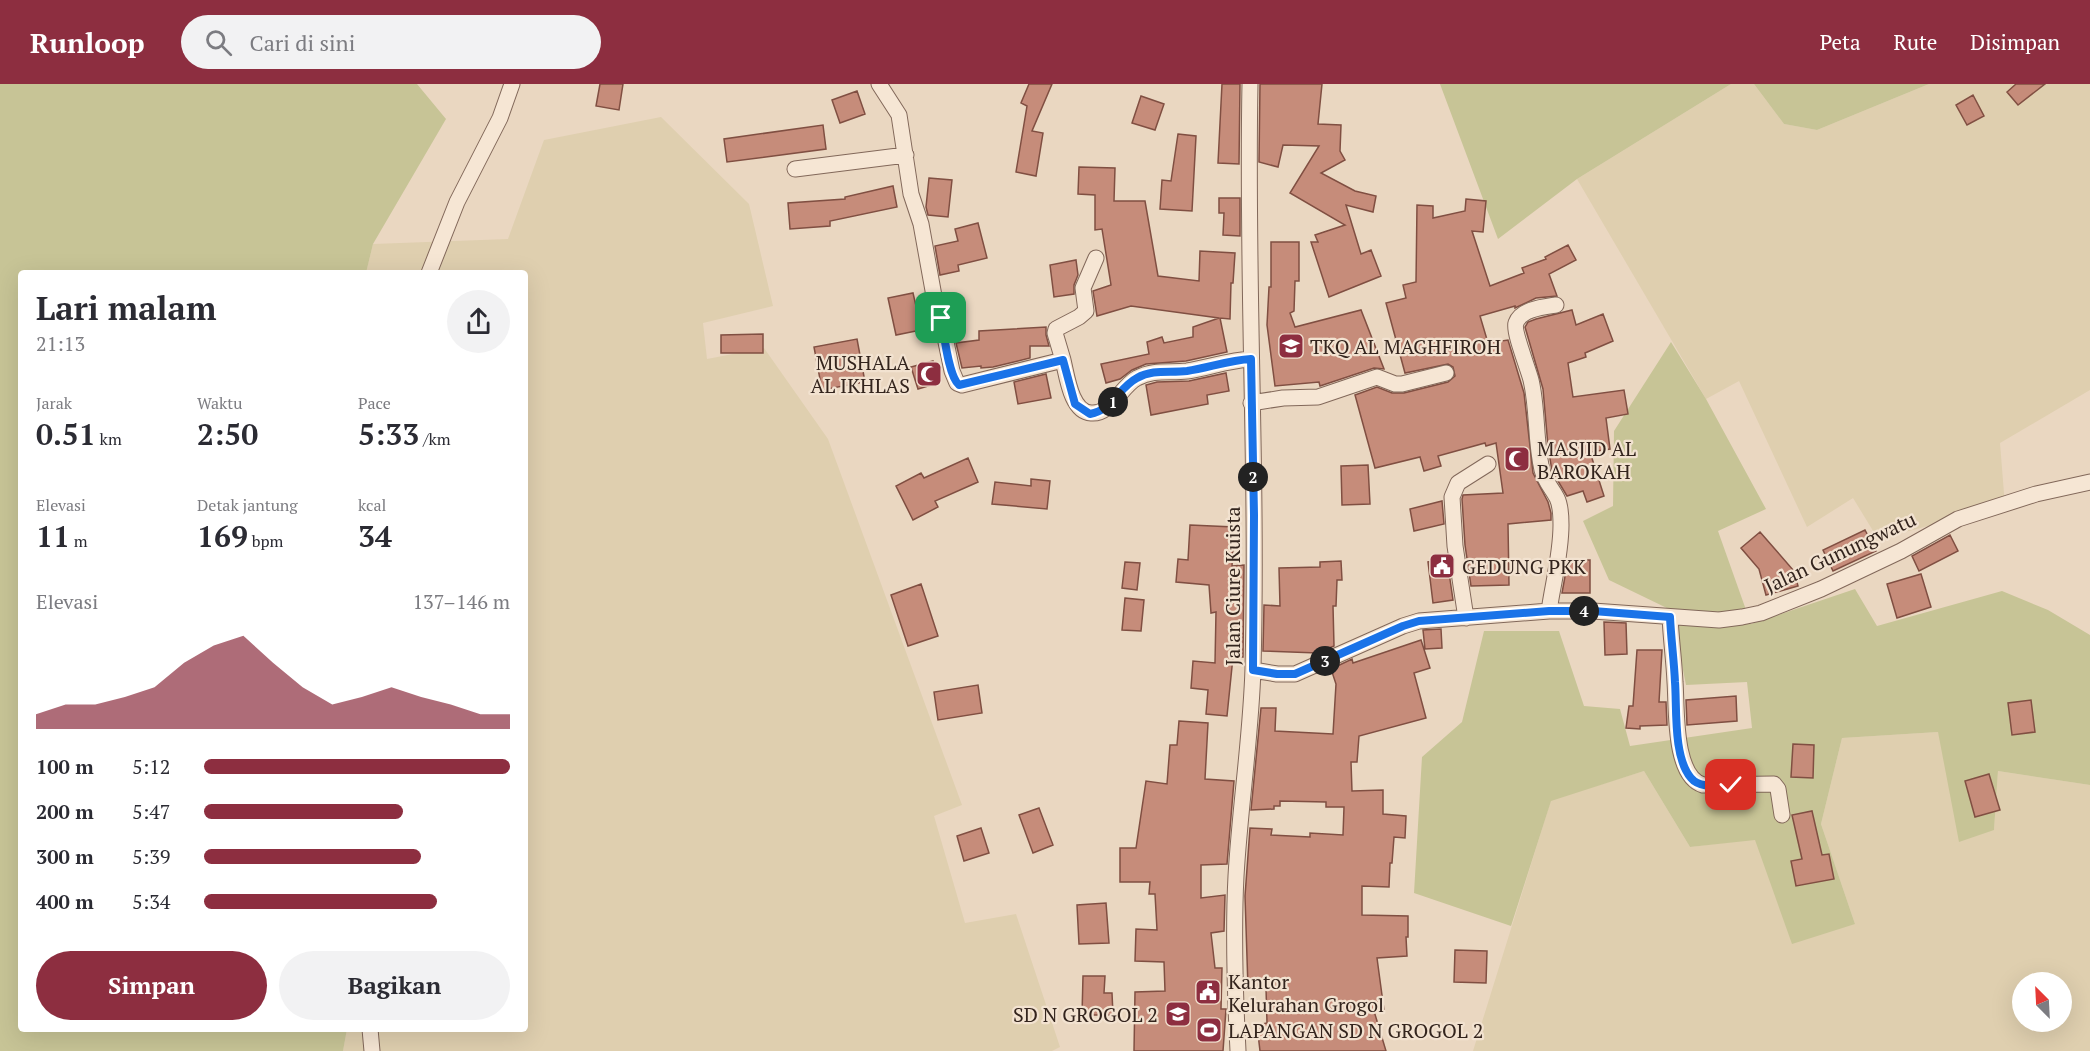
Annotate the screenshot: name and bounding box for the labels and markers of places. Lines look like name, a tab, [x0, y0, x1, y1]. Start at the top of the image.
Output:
pin	[915, 292, 966, 343]
school or university icon: TKQ AL MAGHFIROH	[1276, 331, 1306, 361]
place label: TKQ AL MAGHFIROH	[1310, 333, 1501, 360]
place label: MUSHALA AL IKHLAS	[811, 349, 910, 399]
mosque icon: MUSHALA AL IKHLAS	[914, 359, 944, 389]
pin: 1	[1098, 387, 1128, 417]
place label: MASJID AL BAROKAH	[1537, 435, 1636, 485]
mosque icon: MASJID AL BAROKAH	[1502, 444, 1532, 474]
pin: 2	[1238, 462, 1268, 492]
public building icon: GEDUNG PKK	[1427, 551, 1457, 581]
place label: GEDUNG PKK	[1462, 553, 1586, 580]
pin: 4	[1569, 596, 1599, 626]
pin: 3	[1310, 646, 1340, 676]
pin	[1705, 759, 1756, 810]
place label: Kantor Kelurahan Grogol	[1228, 968, 1384, 1018]
public building icon: Kantor Kelurahan Grogol	[1193, 977, 1223, 1007]
school or university icon: SD N GROGOL 2	[1163, 999, 1193, 1029]
place label: SD N GROGOL 2	[1013, 1001, 1158, 1028]
sports icon: LAPANGAN SD N GROGOL 2	[1194, 1015, 1224, 1045]
place label: LAPANGAN SD N GROGOL 2	[1228, 1017, 1483, 1044]

